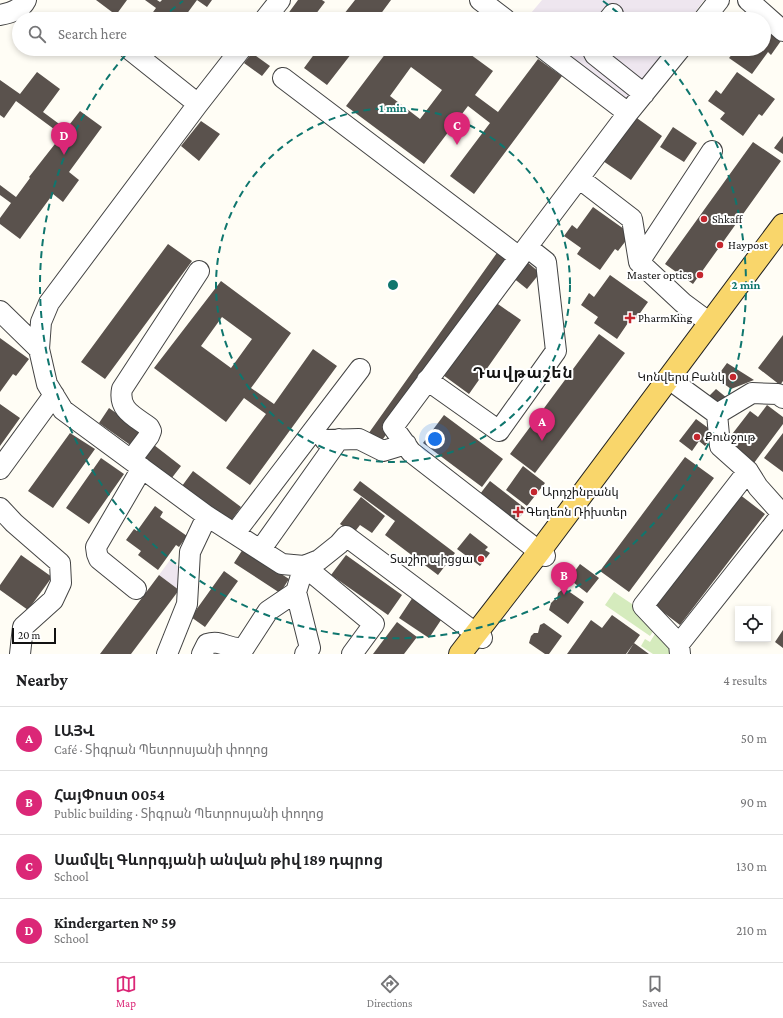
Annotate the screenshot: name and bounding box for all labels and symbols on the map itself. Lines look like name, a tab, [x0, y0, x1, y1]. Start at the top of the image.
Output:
text: 1 min	[379, 101, 407, 115]
pin: C	[444, 112, 470, 145]
pin: D	[51, 122, 77, 155]
place label: Shkaff	[712, 212, 744, 226]
marker: Shkaff	[699, 214, 709, 224]
place label: Haypost	[728, 238, 769, 252]
marker: Haypost	[715, 240, 725, 250]
place label: Master optics	[627, 268, 692, 282]
marker: Master optics	[695, 270, 705, 280]
centre of rings	[386, 278, 400, 292]
text: 2 min	[732, 278, 761, 292]
place label: PharmKing	[638, 311, 692, 325]
marker: PharmKing	[625, 313, 635, 323]
district label: Դավթաշեն	[472, 364, 574, 382]
place label: Կոնվերս Բանկ	[637, 370, 725, 384]
marker: Կոնվերս Բանկ	[728, 372, 738, 382]
pin: A	[529, 408, 555, 441]
your location	[425, 429, 445, 449]
place label: Քունջութ	[705, 430, 757, 444]
marker: Քունջութ	[692, 432, 702, 442]
place label: Արդշինբանկ	[542, 485, 619, 499]
marker: Արդշինբանկ	[529, 487, 539, 497]
place label: Գեդեոն Ռիխտեր	[526, 505, 627, 519]
marker: Գեդեոն Ռիխտեր	[513, 507, 523, 517]
place label: Տաշիր պիցցա	[390, 552, 473, 566]
marker: Տաշիր պիցցա	[476, 554, 486, 564]
pin: B	[551, 562, 577, 595]
scale bar	[12, 626, 56, 645]

